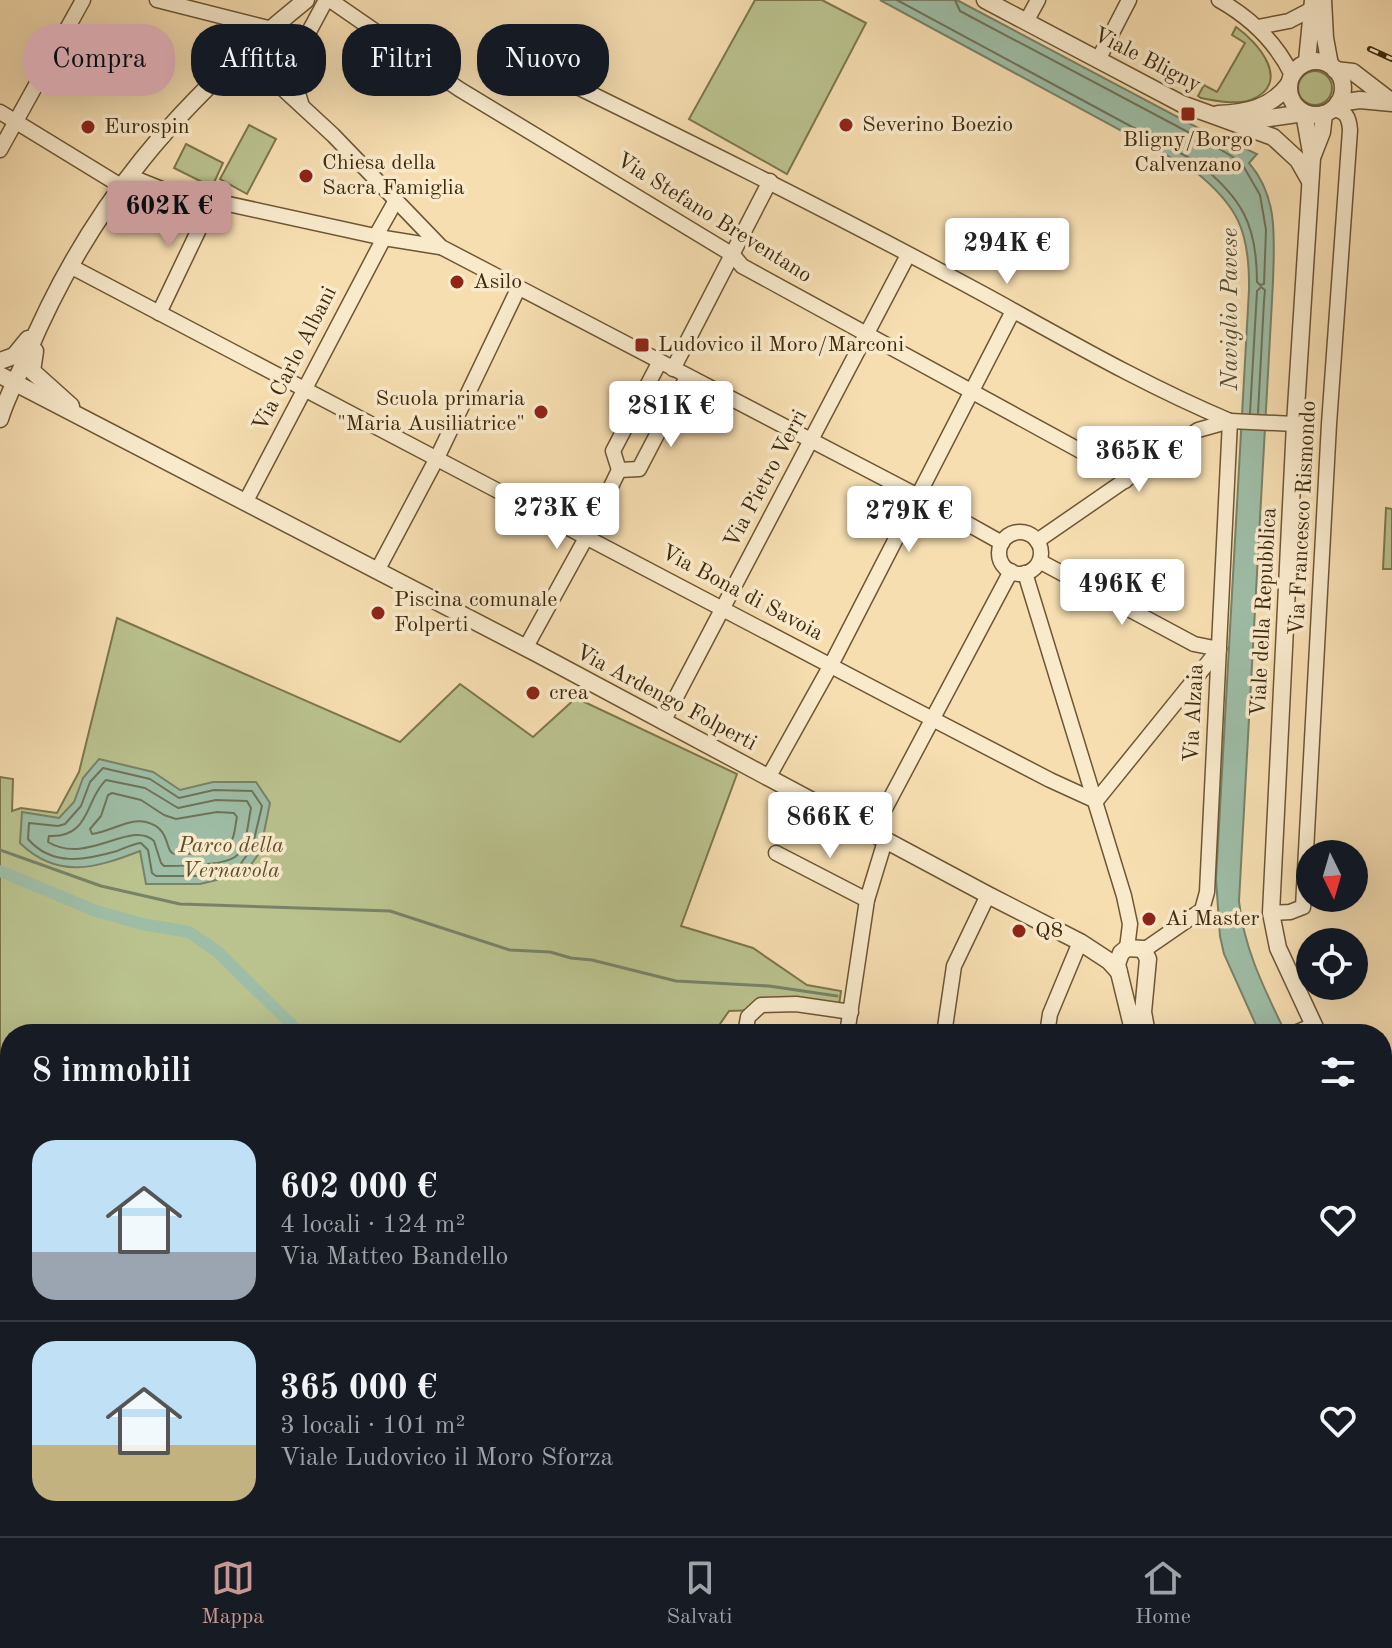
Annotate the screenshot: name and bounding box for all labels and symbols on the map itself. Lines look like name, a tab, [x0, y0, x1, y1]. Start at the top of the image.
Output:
street label: Viale Bligny	[1090, 24, 1205, 97]
marker: Bligny/Borgo Calvenzano	[1179, 105, 1197, 123]
place label: Severino Boezio	[862, 114, 1013, 136]
place label: Eurospin	[104, 116, 190, 138]
marker: Severino Boezio	[837, 116, 855, 134]
marker: Eurospin	[79, 118, 97, 136]
place label: Bligny/Borgo Calvenzano	[1123, 129, 1253, 176]
street label: Via Stefano Breventano	[612, 149, 816, 287]
place label: Chiesa della Sacra Famiglia	[322, 152, 465, 199]
marker: Chiesa della Sacra Famiglia	[297, 167, 315, 185]
pin: 602K €	[104, 181, 234, 249]
pin: 294K €	[942, 218, 1072, 286]
water label: Naviglio Pavese	[1219, 227, 1243, 391]
place label: Asilo	[473, 271, 522, 293]
marker: Asilo	[448, 273, 466, 291]
street label: Via Carlo Albani	[249, 283, 341, 435]
place label: Ludovico il Moro/Marconi	[658, 334, 904, 356]
marker: Ludovico il Moro/Marconi	[633, 336, 651, 354]
pin: 281K €	[606, 381, 736, 449]
place label: Scuola primaria "Maria Ausiliatrice"	[337, 388, 525, 435]
street label: Via Francesco Rismondo	[1286, 400, 1320, 636]
marker: Scuola primaria "Maria Ausiliatrice"	[532, 403, 550, 421]
street label: Via Pietro Verri	[720, 406, 812, 552]
pin: 365K €	[1074, 426, 1204, 494]
pin: 273K €	[492, 483, 622, 551]
pin: 279K €	[844, 486, 974, 554]
street label: Viale della Repubblica	[1248, 507, 1280, 717]
street label: Via Bona di Savoia	[658, 541, 827, 645]
pin: 496K €	[1057, 559, 1187, 627]
place label: Piscina comunale Folperti	[394, 589, 557, 636]
marker: Piscina comunale Folperti	[369, 604, 387, 622]
street label: Via Ardengo Folperti	[572, 641, 760, 755]
street label: Via Alzaia	[1180, 663, 1208, 763]
place label: crea	[549, 682, 589, 704]
marker: crea	[524, 684, 542, 702]
pin: 866K €	[765, 792, 895, 860]
park label: Parco della Vernavola	[177, 835, 284, 882]
north arrow	[1296, 840, 1368, 912]
place label: Ai Master	[1165, 908, 1260, 930]
marker: Ai Master	[1140, 910, 1158, 928]
place label: Q8	[1035, 920, 1063, 942]
marker: Q8	[1010, 922, 1028, 940]

